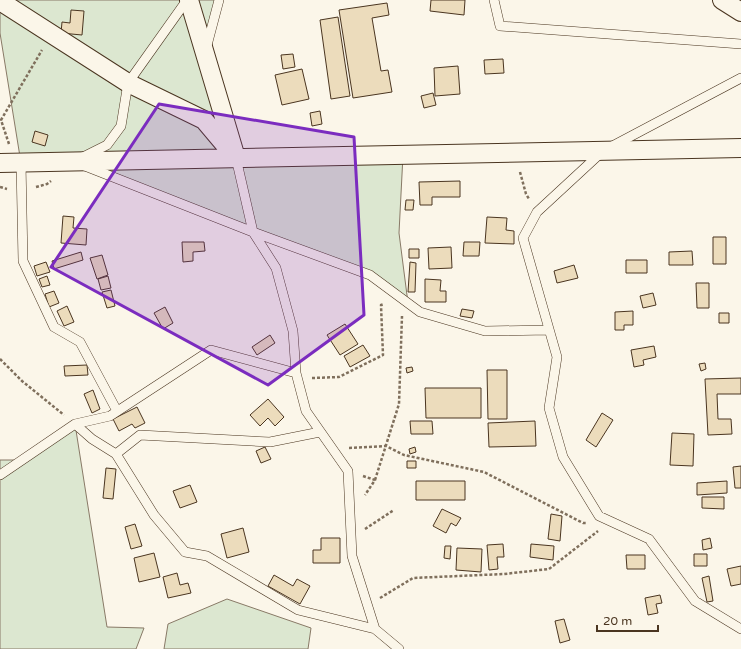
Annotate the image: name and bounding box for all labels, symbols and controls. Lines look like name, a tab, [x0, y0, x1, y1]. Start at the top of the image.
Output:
scale bar	[597, 607, 658, 633]
text: 20 m	[603, 614, 632, 628]

